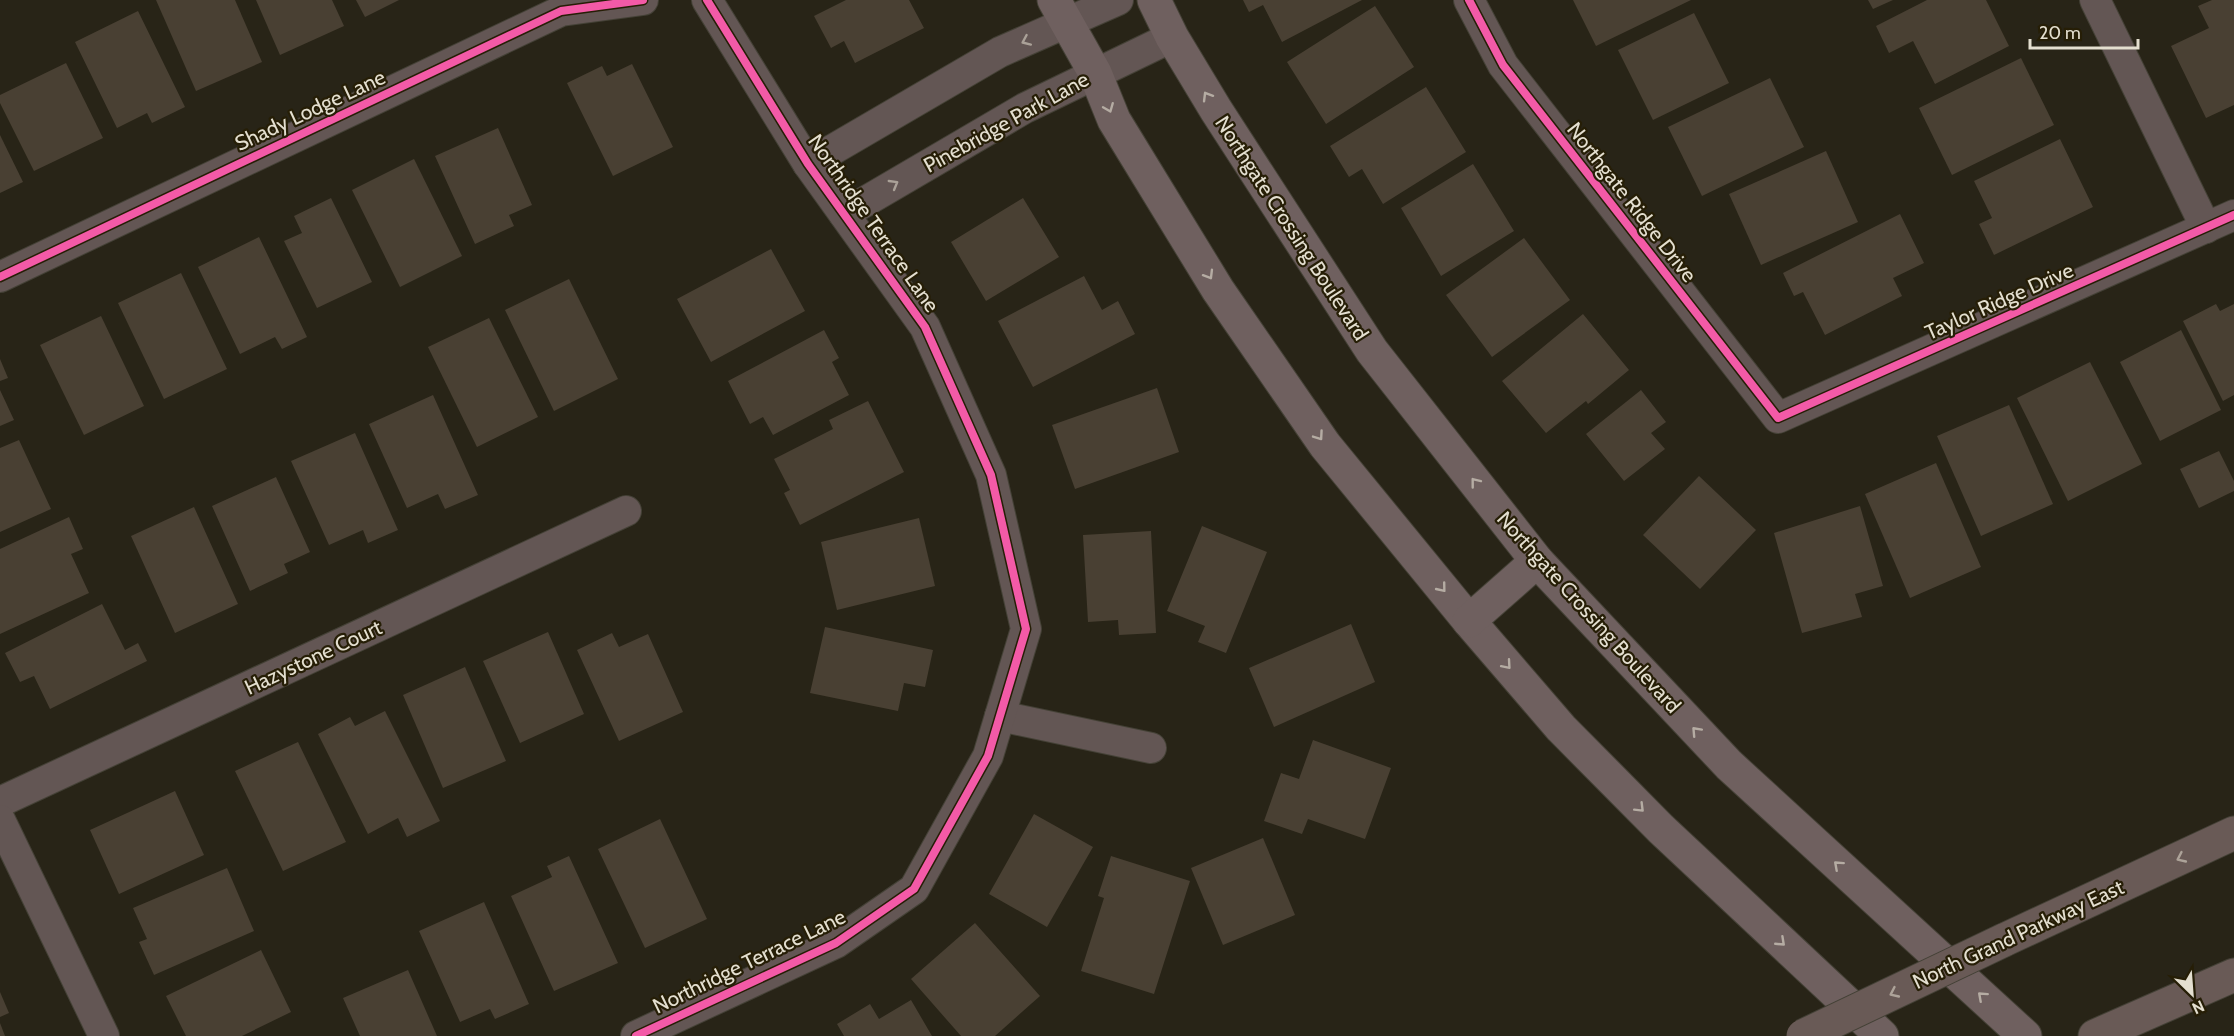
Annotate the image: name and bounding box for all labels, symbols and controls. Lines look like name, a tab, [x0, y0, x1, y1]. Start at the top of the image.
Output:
scale bar	[2030, 12, 2138, 50]
text: 20 m	[2039, 22, 2081, 44]
one-way arrow	[1022, 34, 1033, 46]
street label: Shady Lodge Lane	[231, 64, 389, 156]
street label: Pinebridge Park Lane	[919, 66, 1093, 178]
one-way arrow	[1203, 92, 1215, 102]
one-way arrow	[1102, 101, 1114, 112]
street label: Northgate Crossing Boulevard	[1210, 111, 1374, 345]
street label: Northgate Ridge Drive	[1562, 117, 1702, 287]
street label: Northridge Terrace Lane	[803, 129, 945, 317]
one-way arrow	[888, 180, 898, 192]
street label: Taylor Ridge Drive	[1921, 257, 2077, 345]
one-way arrow	[1202, 269, 1213, 279]
one-way arrow	[1312, 429, 1323, 440]
one-way arrow	[1471, 477, 1482, 488]
street label: Northgate Crossing Boulevard	[1492, 506, 1686, 718]
one-way arrow	[1434, 581, 1445, 592]
street label: Hazystone Court	[240, 614, 386, 700]
one-way arrow	[1500, 658, 1511, 669]
one-way arrow	[1693, 727, 1704, 738]
one-way arrow	[1632, 800, 1643, 811]
one-way arrow	[2176, 850, 2187, 862]
one-way arrow	[1834, 861, 1845, 872]
street label: North Grand Parkway East	[1908, 874, 2128, 994]
street label: Northridge Terrace Lane	[649, 903, 850, 1019]
one-way arrow	[1774, 934, 1785, 945]
north arrow	[2162, 964, 2222, 1024]
one-way arrow	[1890, 985, 1901, 997]
one-way arrow	[1978, 993, 1989, 1004]
text: N	[2189, 996, 2207, 1018]

